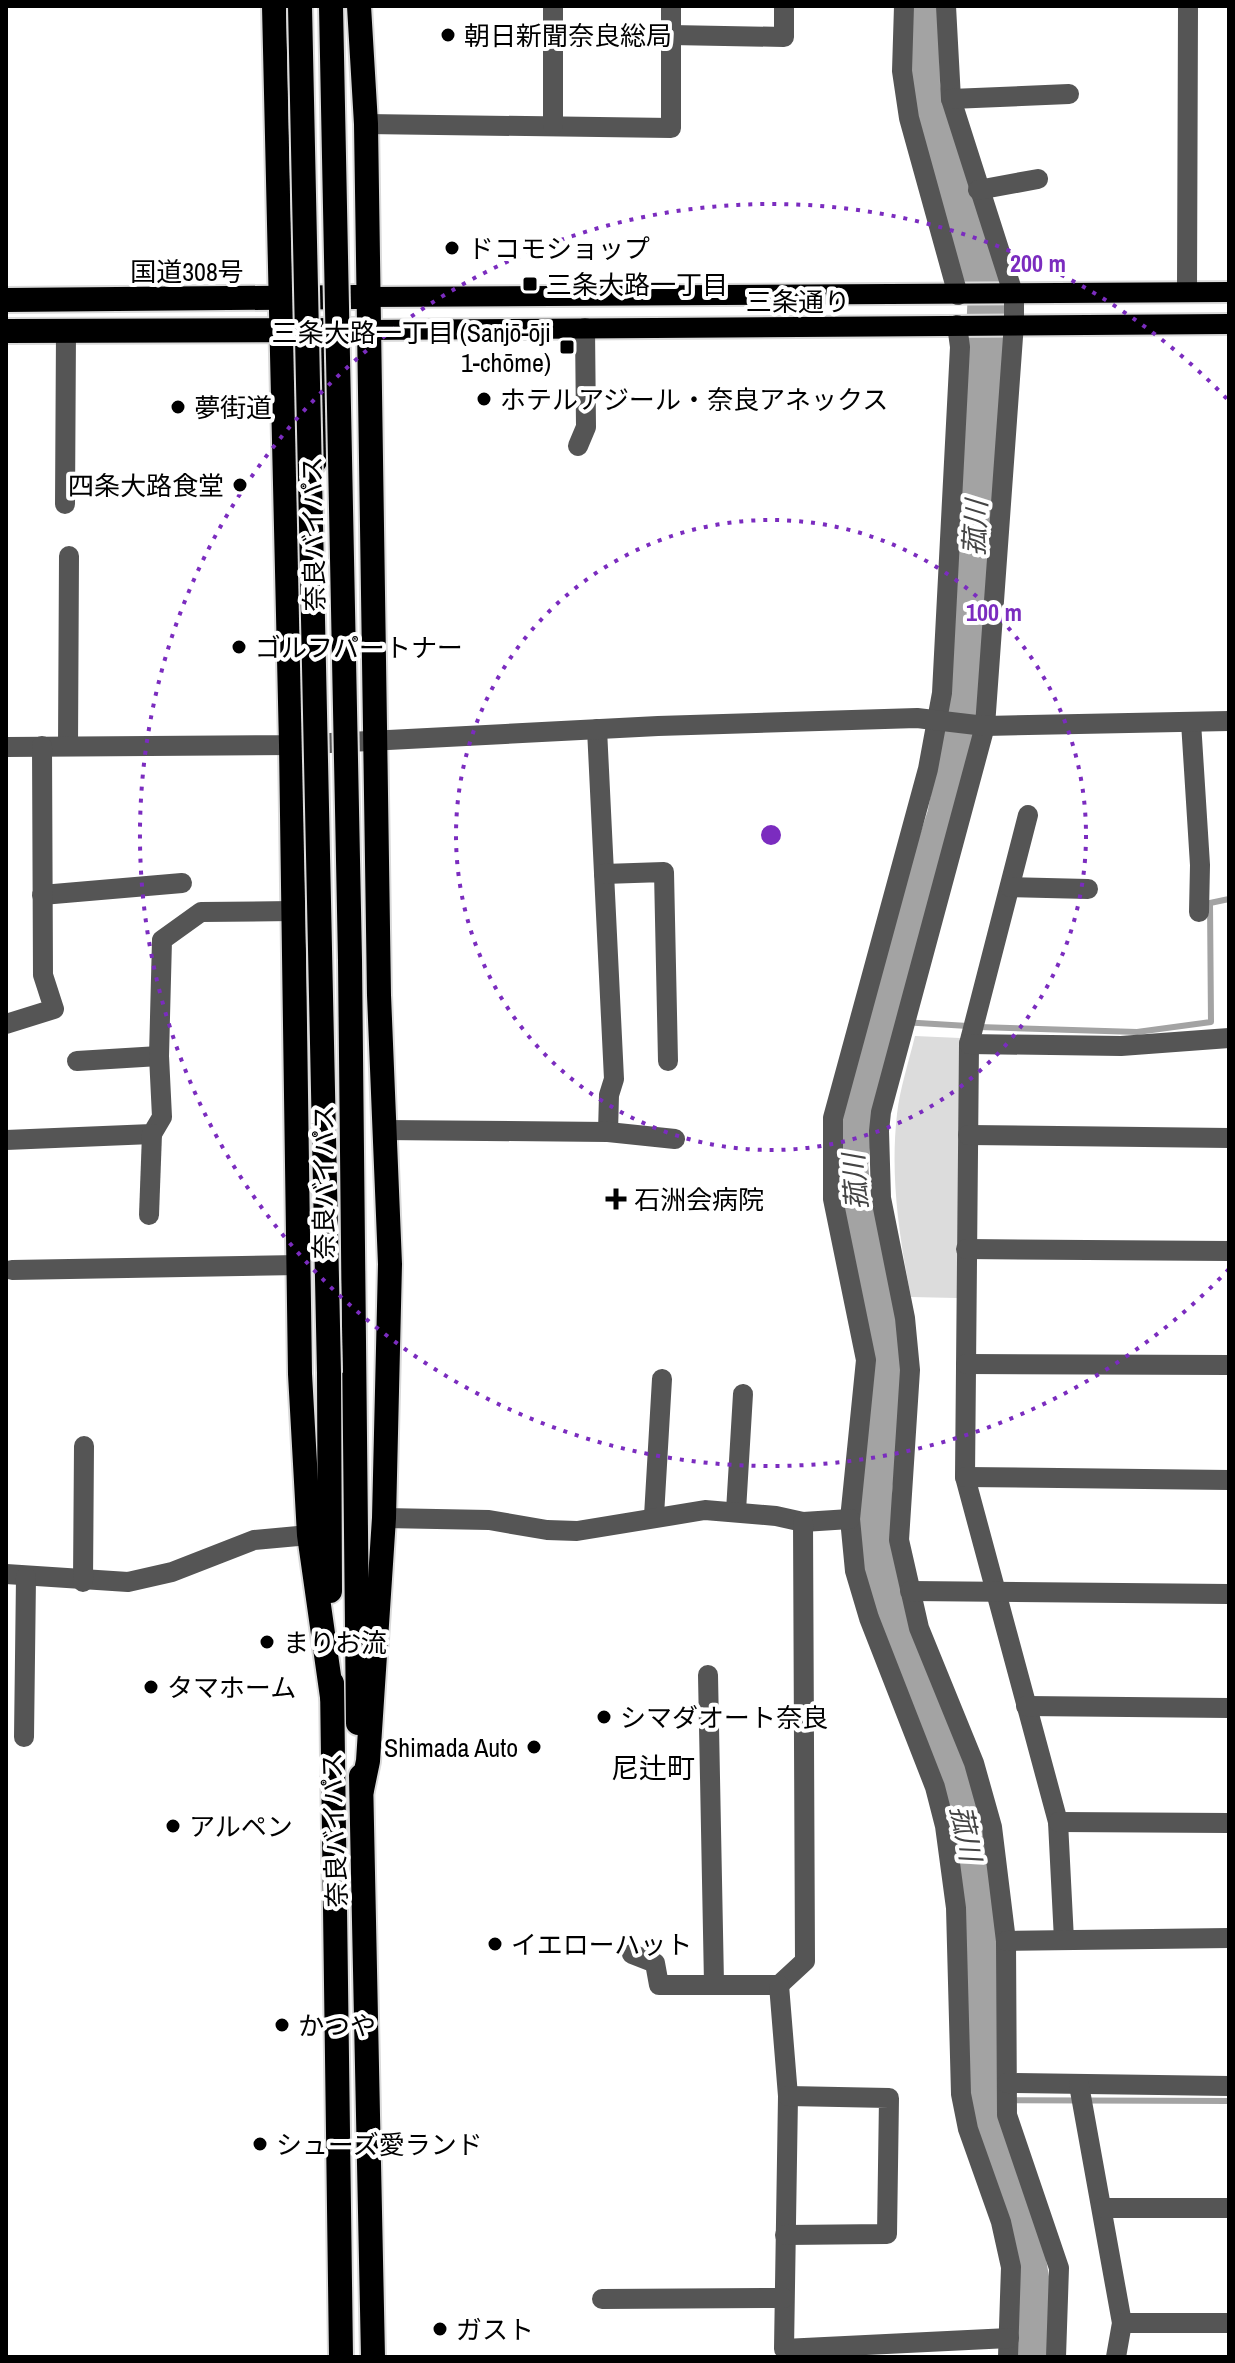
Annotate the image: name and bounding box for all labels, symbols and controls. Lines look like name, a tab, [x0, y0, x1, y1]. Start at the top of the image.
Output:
place label: 朝日新聞奈良総局	[464, 18, 672, 53]
marker: 朝日新聞奈良総局	[439, 26, 457, 44]
place label: ドコモショップ	[468, 231, 650, 266]
marker: ドコモショップ	[443, 239, 461, 257]
text: 200 m	[1010, 247, 1066, 279]
street label: 国道308号	[130, 254, 244, 289]
place label: 三条大路一丁目	[546, 267, 728, 302]
marker: 三条大路一丁目	[521, 275, 539, 293]
street label: 三条通り	[746, 284, 850, 319]
place label: 三条大路一丁目 (Sanjō-ōji 1-chōme)	[272, 315, 551, 380]
marker: 三条大路一丁目 (Sanjō-ōji 1-chōme)	[558, 338, 576, 356]
place label: ホテルアジール・奈良アネックス	[500, 382, 888, 417]
place label: 夢街道	[194, 390, 272, 425]
marker: ホテルアジール・奈良アネックス	[475, 390, 493, 408]
marker: 夢街道	[169, 398, 187, 416]
street label: 奈良バイパス	[294, 456, 332, 612]
place label: 四条大路食堂	[68, 468, 224, 503]
marker: 四条大路食堂	[231, 476, 249, 494]
water label: 菰川	[955, 496, 996, 557]
text: 100 m	[966, 596, 1022, 628]
place label: ゴルフパートナー	[255, 630, 463, 665]
marker: ゴルフパートナー	[230, 638, 248, 656]
centre of rings	[757, 821, 785, 849]
street label: 奈良バイパス	[306, 1104, 341, 1260]
water label: 菰川	[834, 1150, 876, 1211]
place label: 石洲会病院	[634, 1182, 764, 1217]
marker: 石洲会病院	[605, 1188, 627, 1210]
place label: まりお流	[283, 1625, 387, 1660]
marker: まりお流	[258, 1633, 276, 1651]
place label: タマホーム	[167, 1670, 296, 1705]
marker: タマホーム	[142, 1678, 160, 1696]
place label: シマダオート奈良	[620, 1700, 828, 1735]
marker: シマダオート奈良	[595, 1708, 613, 1726]
place label: Shimada Auto	[384, 1730, 518, 1765]
marker: Shimada Auto	[525, 1738, 543, 1756]
district label: 尼辻町	[611, 1749, 695, 1787]
street label: 奈良バイパス	[314, 1752, 354, 1908]
water label: 菰川	[942, 1802, 991, 1867]
place label: アルペン	[189, 1809, 293, 1844]
marker: アルペン	[164, 1817, 182, 1835]
place label: イエローハット	[511, 1927, 692, 1962]
marker: イエローハット	[486, 1935, 504, 1953]
place label: かつや	[298, 2008, 376, 2043]
marker: かつや	[273, 2016, 291, 2034]
place label: シューズ愛ランド	[276, 2127, 483, 2162]
marker: シューズ愛ランド	[251, 2135, 269, 2153]
place label: ガスト	[456, 2312, 534, 2347]
marker: ガスト	[431, 2320, 449, 2338]

